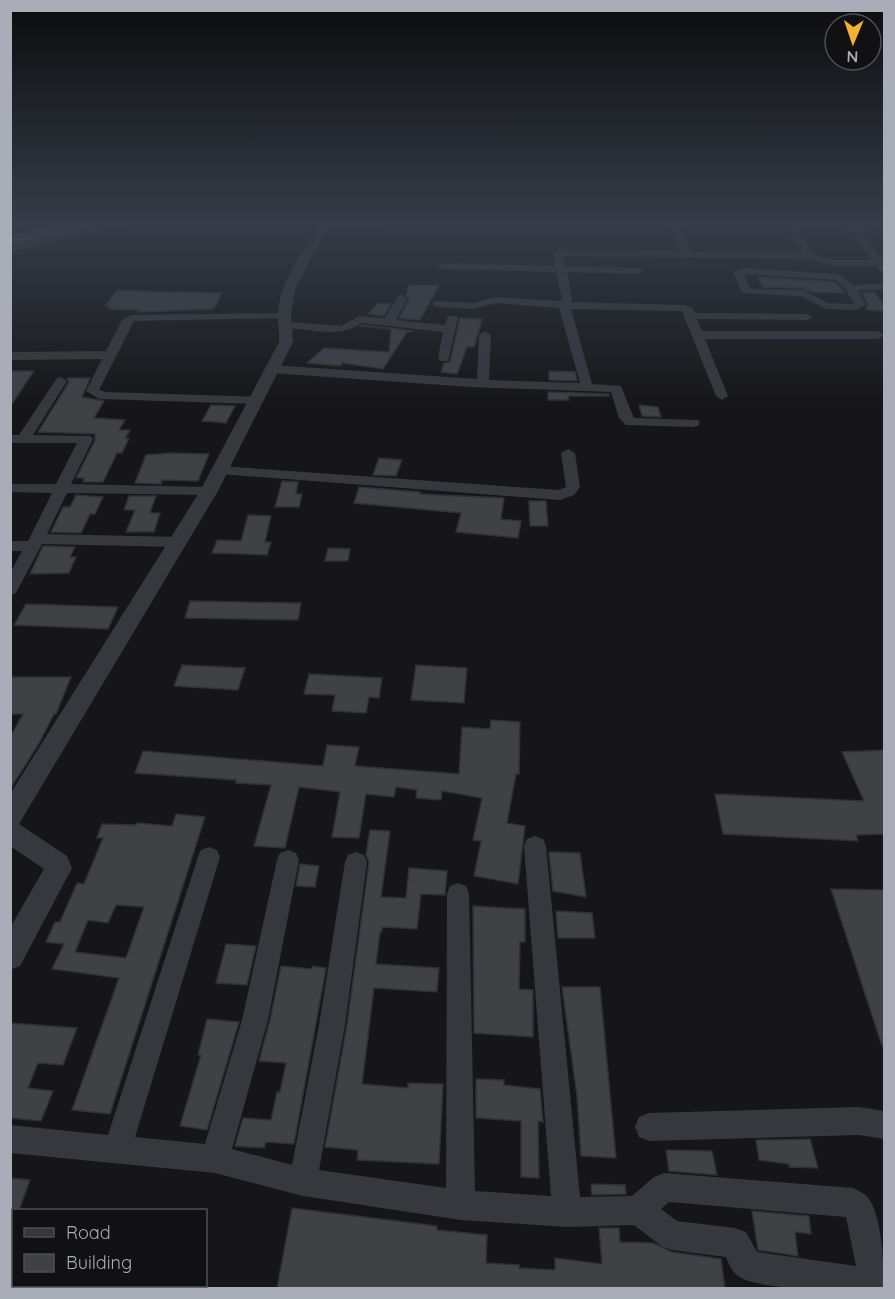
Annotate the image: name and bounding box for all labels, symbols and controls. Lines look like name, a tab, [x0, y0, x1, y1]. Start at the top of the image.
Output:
north arrow	[823, 12, 883, 72]
text: N	[846, 47, 859, 67]
legend	[12, 1209, 207, 1287]
text: Road	[66, 1221, 111, 1244]
text: Building	[66, 1251, 132, 1274]

